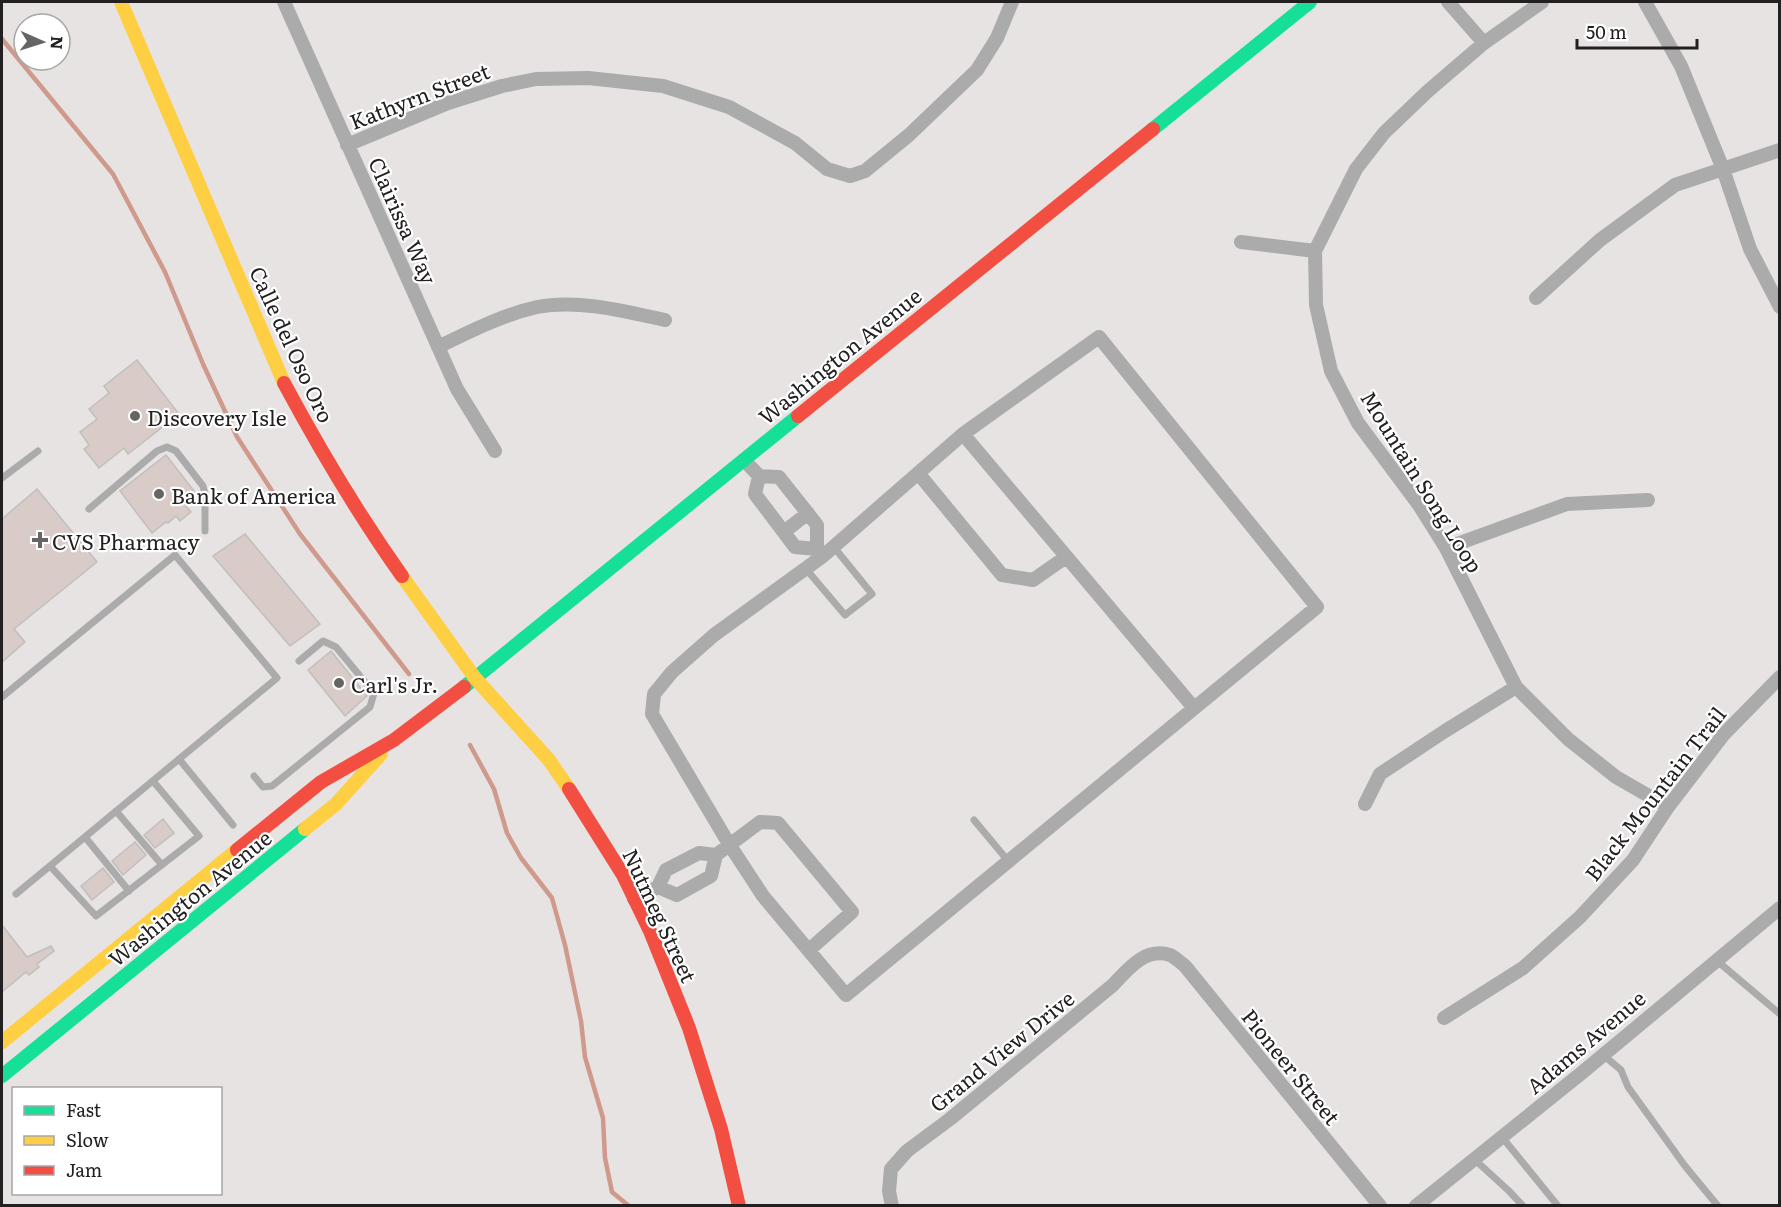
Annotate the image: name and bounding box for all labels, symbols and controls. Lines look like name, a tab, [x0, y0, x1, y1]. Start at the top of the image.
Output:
north arrow	[12, 12, 72, 72]
scale bar	[1577, 12, 1697, 50]
text: 50 m	[1586, 18, 1627, 45]
text: N	[46, 35, 70, 50]
street label: Kathyrn Street	[345, 54, 494, 136]
street label: Clairissa Way	[362, 152, 446, 289]
street label: Calle del Oso Oro	[243, 261, 343, 427]
street label: Washington Avenue	[751, 279, 927, 431]
street label: Mountain Song Loop	[1354, 384, 1492, 578]
place label: Discovery Isle	[147, 401, 287, 432]
marker: Discovery Isle	[128, 409, 142, 423]
place label: Bank of America	[171, 479, 337, 510]
marker: Bank of America	[152, 487, 166, 501]
place label: CVS Pharmacy	[52, 525, 201, 556]
marker: CVS Pharmacy	[33, 533, 47, 547]
place label: Carl's Jr.	[351, 668, 438, 699]
marker: Carl's Jr.	[332, 676, 346, 690]
street label: Black Mountain Trail	[1576, 699, 1732, 887]
street label: Washington Avenue	[101, 821, 277, 973]
street label: Nutmeg Street	[616, 843, 706, 988]
street label: Grand View Drive	[922, 982, 1080, 1118]
street label: Adams Avenue	[1519, 982, 1651, 1100]
street label: Pioneer Street	[1235, 1001, 1349, 1131]
legend	[12, 1087, 222, 1195]
text: Fast	[66, 1096, 102, 1123]
text: Slow	[66, 1126, 109, 1153]
text: Jam	[66, 1156, 102, 1183]

